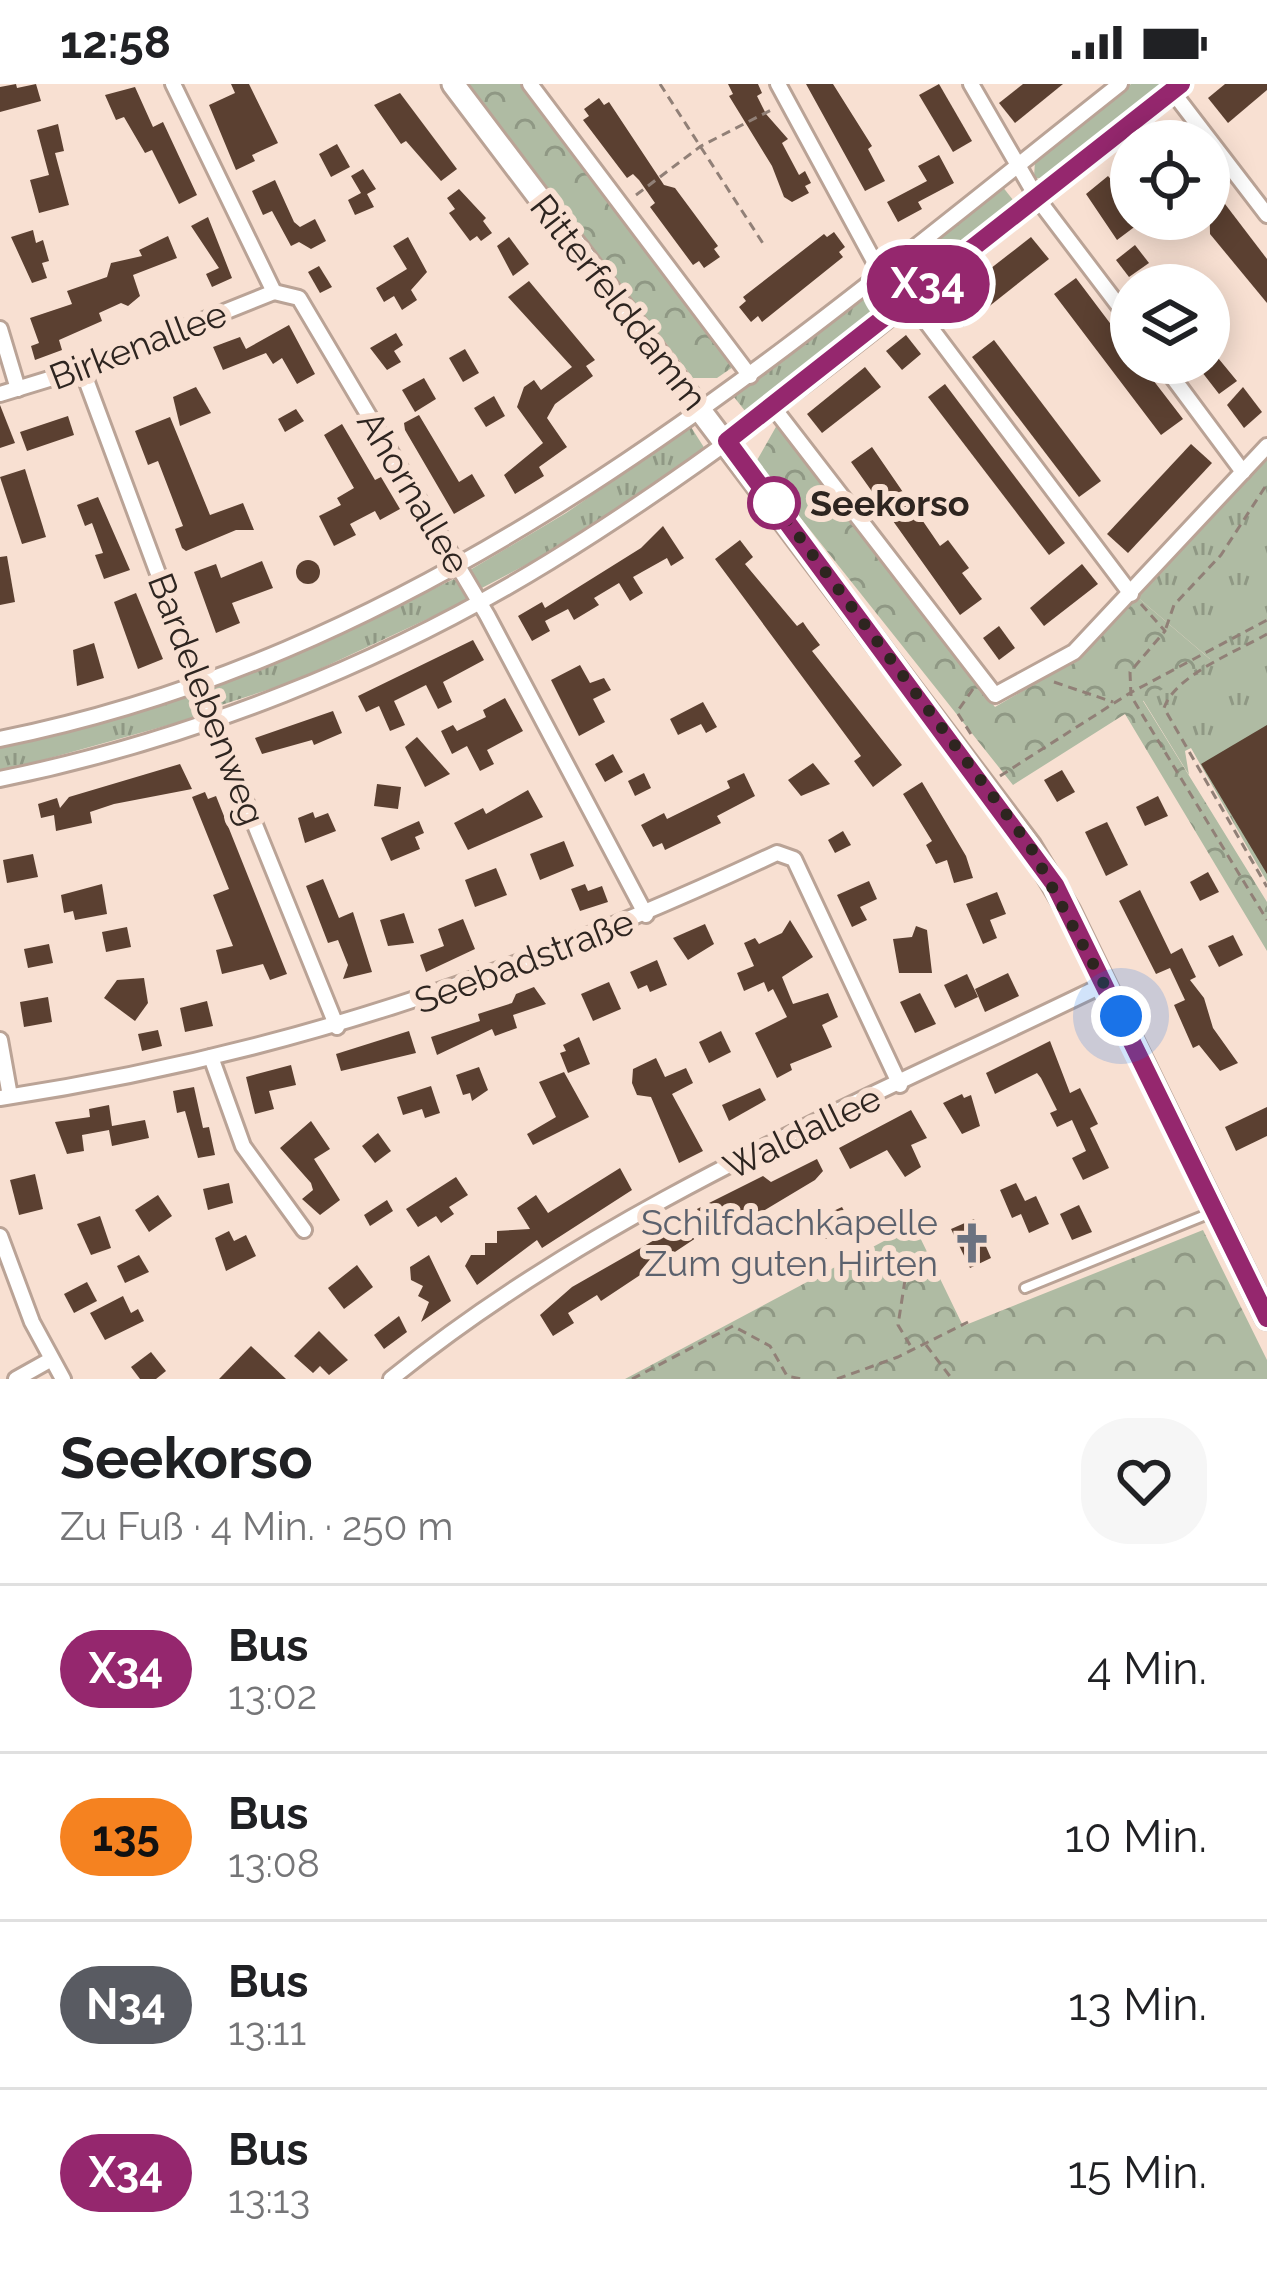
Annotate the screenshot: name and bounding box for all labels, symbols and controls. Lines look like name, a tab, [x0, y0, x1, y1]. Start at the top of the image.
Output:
text: 12:58	[60, 16, 171, 69]
map controls	[1110, 120, 1230, 384]
button: locate	[1110, 120, 1230, 240]
street label: Ritterfelddamm	[522, 186, 716, 418]
line badge: X34	[859, 245, 997, 323]
text: X34	[891, 259, 965, 308]
button: layers	[1110, 264, 1230, 384]
street label: Birkenallee	[44, 292, 232, 398]
street label: Ahornallee	[349, 403, 479, 581]
marker: Seekorso	[749, 478, 799, 528]
place label: Seekorso	[810, 482, 970, 524]
street label: Bardelebenweg	[140, 567, 274, 831]
street label: Seebadstraße	[409, 900, 639, 1022]
your location	[1091, 986, 1151, 1046]
street label: Waldallee	[717, 1076, 887, 1188]
place label: Schilfdachkapelle Zum guten Hirten	[641, 1201, 938, 1284]
church icon: Schilfdachkapelle Zum guten Hirten	[949, 1220, 995, 1266]
button: heart	[1081, 1418, 1207, 1544]
text: Seekorso	[60, 1424, 313, 1491]
text: Zu Fuß · 4 Min. · 250 m	[60, 1503, 453, 1549]
text: Bus	[228, 1619, 309, 1672]
text: 4 Min.	[1087, 1642, 1207, 1695]
text: X34	[89, 1644, 163, 1693]
text: 13:02	[228, 1672, 317, 1718]
text: Bus	[228, 1787, 309, 1840]
text: 10 Min.	[1065, 1810, 1207, 1863]
text: 135	[92, 1812, 160, 1861]
text: 13:08	[228, 1840, 320, 1886]
text: Bus	[228, 1955, 309, 2008]
text: 13 Min.	[1068, 1978, 1207, 2031]
text: N34	[86, 1980, 166, 2029]
text: 13:11	[228, 2008, 306, 2054]
text: Bus	[228, 2123, 309, 2176]
text: 15 Min.	[1068, 2146, 1207, 2199]
text: X34	[89, 2148, 163, 2197]
text: 13:13	[228, 2176, 310, 2222]

